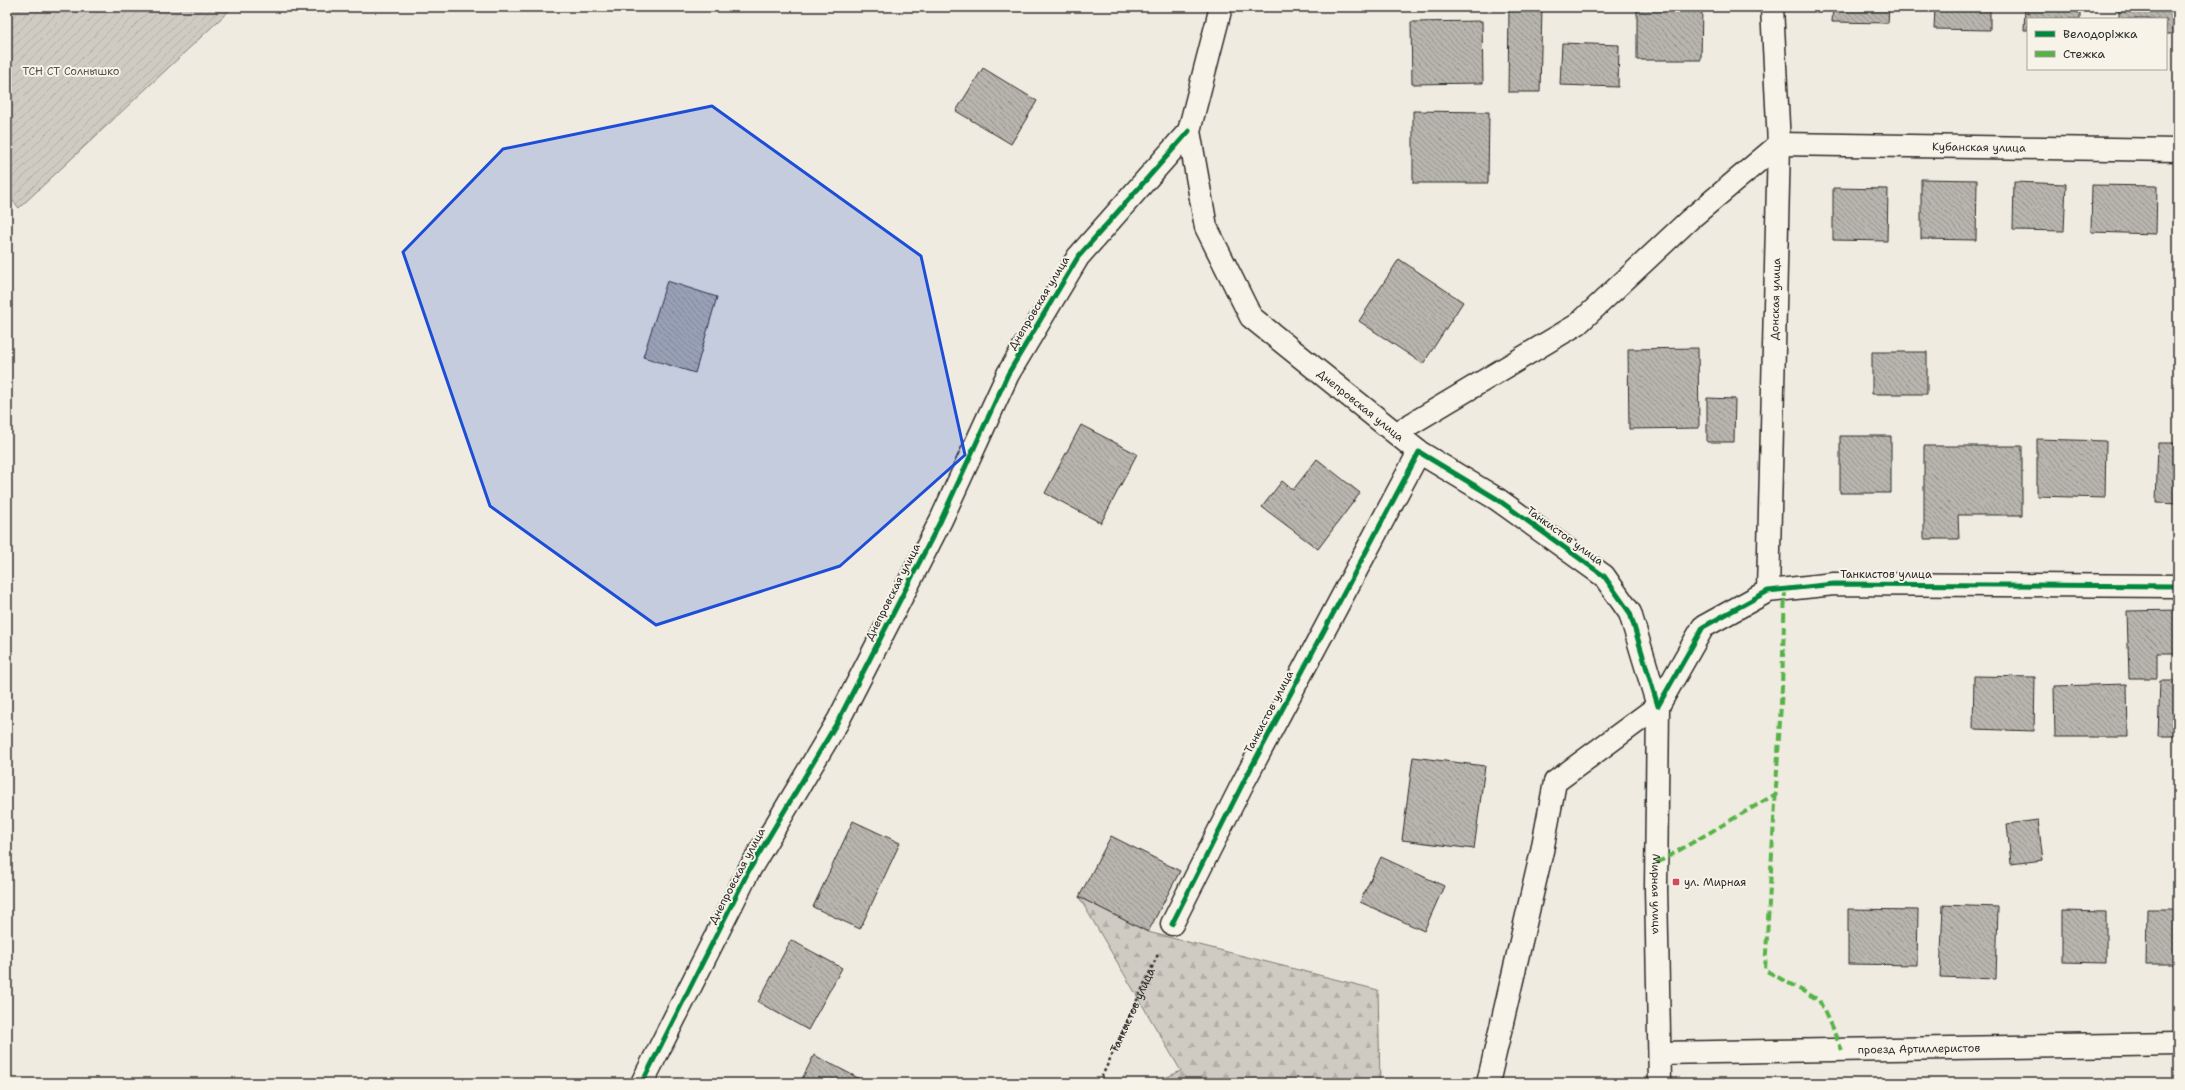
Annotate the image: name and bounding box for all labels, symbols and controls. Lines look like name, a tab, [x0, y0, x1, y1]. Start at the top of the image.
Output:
legend	[2027, 18, 2167, 70]
text: Велодоріжка	[2063, 26, 2138, 42]
text: Стежка	[2063, 46, 2105, 62]
park label: ТСН СТ Солнышко	[23, 64, 120, 79]
street label: Кубанская улица	[1932, 139, 2026, 155]
street label: Днепровская улица	[1005, 253, 1073, 353]
street label: Донская улица	[1767, 258, 1784, 340]
street label: Днепровская улица	[1314, 366, 1407, 445]
street label: Танкистов улица	[1524, 503, 1607, 569]
street label: Днепровская улица	[862, 541, 924, 643]
street label: Танкистов улица	[1840, 567, 1932, 582]
street label: Танкистов улица	[1241, 668, 1297, 756]
street label: Днепровская улица	[705, 825, 769, 927]
street label: Мирная улица	[1648, 854, 1664, 934]
place label: ул. Мирная	[1684, 875, 1746, 890]
marker: ул. Мирная	[1671, 877, 1681, 887]
street label: Танкистов улица	[1106, 965, 1158, 1055]
street label: проезд Артиллеристов	[1857, 1040, 1981, 1057]

